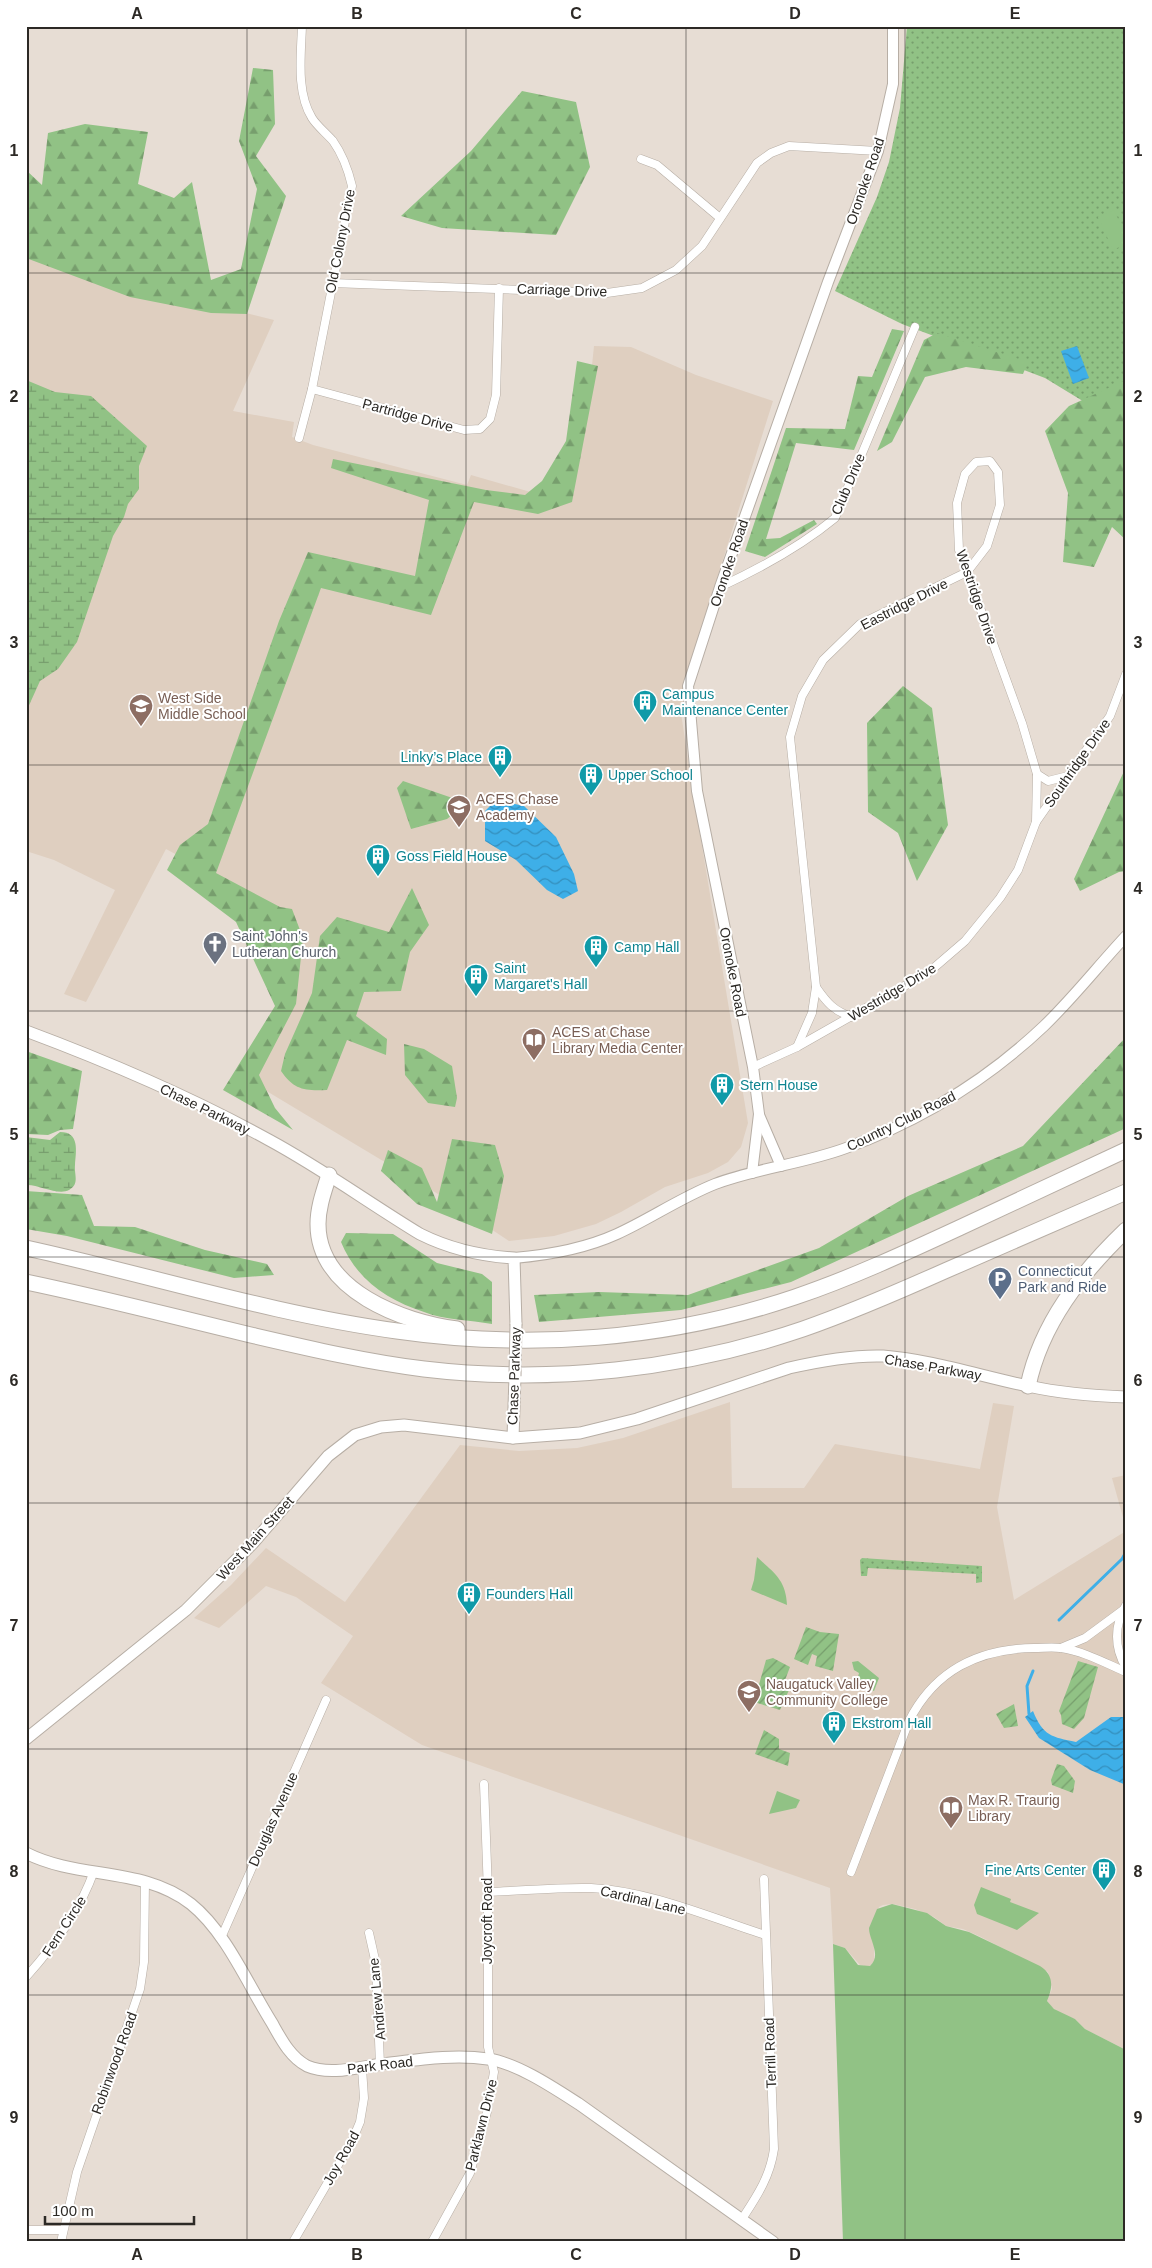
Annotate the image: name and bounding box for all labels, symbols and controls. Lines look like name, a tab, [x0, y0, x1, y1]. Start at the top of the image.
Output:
text: A	[131, 5, 143, 22]
text: B	[351, 5, 363, 22]
text: C	[570, 5, 582, 22]
text: D	[789, 5, 801, 22]
text: E	[1010, 5, 1021, 22]
street label: Oronoke Road	[843, 135, 887, 227]
text: 1	[10, 142, 19, 159]
text: 1	[1134, 142, 1143, 159]
street label: Old Colony Drive	[322, 187, 358, 294]
street label: Carriage Drive	[517, 280, 608, 300]
text: 2	[10, 388, 19, 405]
text: 2	[1134, 388, 1143, 405]
street label: Partridge Drive	[361, 395, 455, 435]
street label: Club Drive	[828, 451, 868, 517]
street label: Oronoke Road	[707, 517, 751, 609]
street label: Westridge Drive	[953, 547, 1001, 647]
street label: Eastridge Drive	[858, 575, 950, 633]
text: 3	[10, 634, 19, 651]
text: 3	[1134, 634, 1143, 651]
place label: Campus Maintenance Center	[662, 686, 788, 718]
building icon: Campus Maintenance Center	[632, 689, 658, 723]
place label: West Side Middle School	[158, 690, 246, 722]
school or university icon: West Side Middle School	[128, 693, 154, 727]
street label: Southridge Drive	[1041, 716, 1114, 810]
building icon: Linky’s Place	[487, 744, 513, 778]
place label: Linky’s Place	[401, 749, 482, 765]
building icon: Upper School	[578, 762, 604, 796]
place label: Upper School	[608, 767, 693, 783]
place label: ACES Chase Academy	[476, 791, 559, 823]
school or university icon: ACES Chase Academy	[446, 794, 472, 828]
building icon: Goss Field House	[365, 843, 391, 877]
place label: Goss Field House	[396, 848, 507, 864]
text: 4	[10, 880, 19, 897]
text: 4	[1134, 880, 1143, 897]
street label: Oronoke Road	[716, 926, 750, 1018]
place label: Saint John's Lutheran Church	[232, 928, 336, 960]
church icon: Saint John's Lutheran Church	[202, 931, 228, 965]
building icon: Camp Hall	[583, 934, 609, 968]
place label: Camp Hall	[614, 939, 679, 955]
street label: Westridge Drive	[845, 959, 939, 1024]
place label: Saint Margaret's Hall	[494, 960, 588, 992]
building icon: Saint Margaret's Hall	[463, 963, 489, 997]
place label: ACES at Chase Library Media Center	[552, 1024, 683, 1056]
library icon: ACES at Chase Library Media Center	[521, 1027, 547, 1061]
building icon: Stern House	[709, 1072, 735, 1106]
place label: Stern House	[740, 1077, 818, 1093]
street label: Chase Parkway	[157, 1080, 253, 1138]
street label: Country Club Road	[844, 1088, 958, 1154]
text: 5	[10, 1126, 19, 1143]
text: 5	[1134, 1126, 1143, 1143]
place label: Connecticut Park and Ride	[1018, 1263, 1107, 1295]
parking icon: Connecticut Park and Ride	[987, 1266, 1013, 1300]
street label: Chase Parkway	[504, 1327, 524, 1425]
street label: Chase Parkway	[883, 1351, 983, 1383]
text: 6	[10, 1372, 19, 1389]
text: 6	[1134, 1372, 1143, 1389]
street label: West Main Street	[213, 1493, 297, 1583]
building icon: Founders Hall	[456, 1581, 482, 1615]
place label: Founders Hall	[486, 1586, 573, 1602]
text: 7	[10, 1617, 19, 1634]
text: 7	[1134, 1617, 1143, 1634]
place label: Naugatuck Valley Community College	[766, 1676, 888, 1708]
school or university icon: Naugatuck Valley Community College	[736, 1679, 762, 1713]
building icon: Ekstrom Hall	[821, 1710, 847, 1744]
place label: Ekstrom Hall	[852, 1715, 931, 1731]
street label: Douglas Avenue	[245, 1769, 301, 1869]
place label: Max R. Traurig Library	[968, 1792, 1060, 1824]
library icon: Max R. Traurig Library	[938, 1795, 964, 1829]
building icon: Fine Arts Center	[1091, 1857, 1117, 1891]
place label: Fine Arts Center	[985, 1862, 1086, 1878]
text: 8	[10, 1863, 19, 1880]
text: 8	[1134, 1863, 1143, 1880]
street label: Joycroft Road	[479, 1878, 495, 1964]
street label: Cardinal Lane	[599, 1882, 687, 1918]
street label: Fern Circle	[39, 1893, 89, 1959]
street label: Andrew Lane	[365, 1957, 389, 2041]
street label: Robinwood Road	[88, 2010, 140, 2116]
street label: Terrill Road	[761, 2017, 779, 2089]
street label: Park Road	[346, 2053, 414, 2077]
street label: Parklawn Drive	[462, 2077, 500, 2173]
text: 9	[10, 2109, 19, 2126]
text: 9	[1134, 2109, 1143, 2126]
street label: Joy Road	[320, 2128, 362, 2188]
scale bar	[45, 2193, 194, 2225]
text: 100 m	[52, 2202, 94, 2219]
text: A	[131, 2246, 143, 2263]
text: B	[351, 2246, 363, 2263]
text: C	[570, 2246, 582, 2263]
text: D	[789, 2246, 801, 2263]
text: E	[1010, 2246, 1021, 2263]

